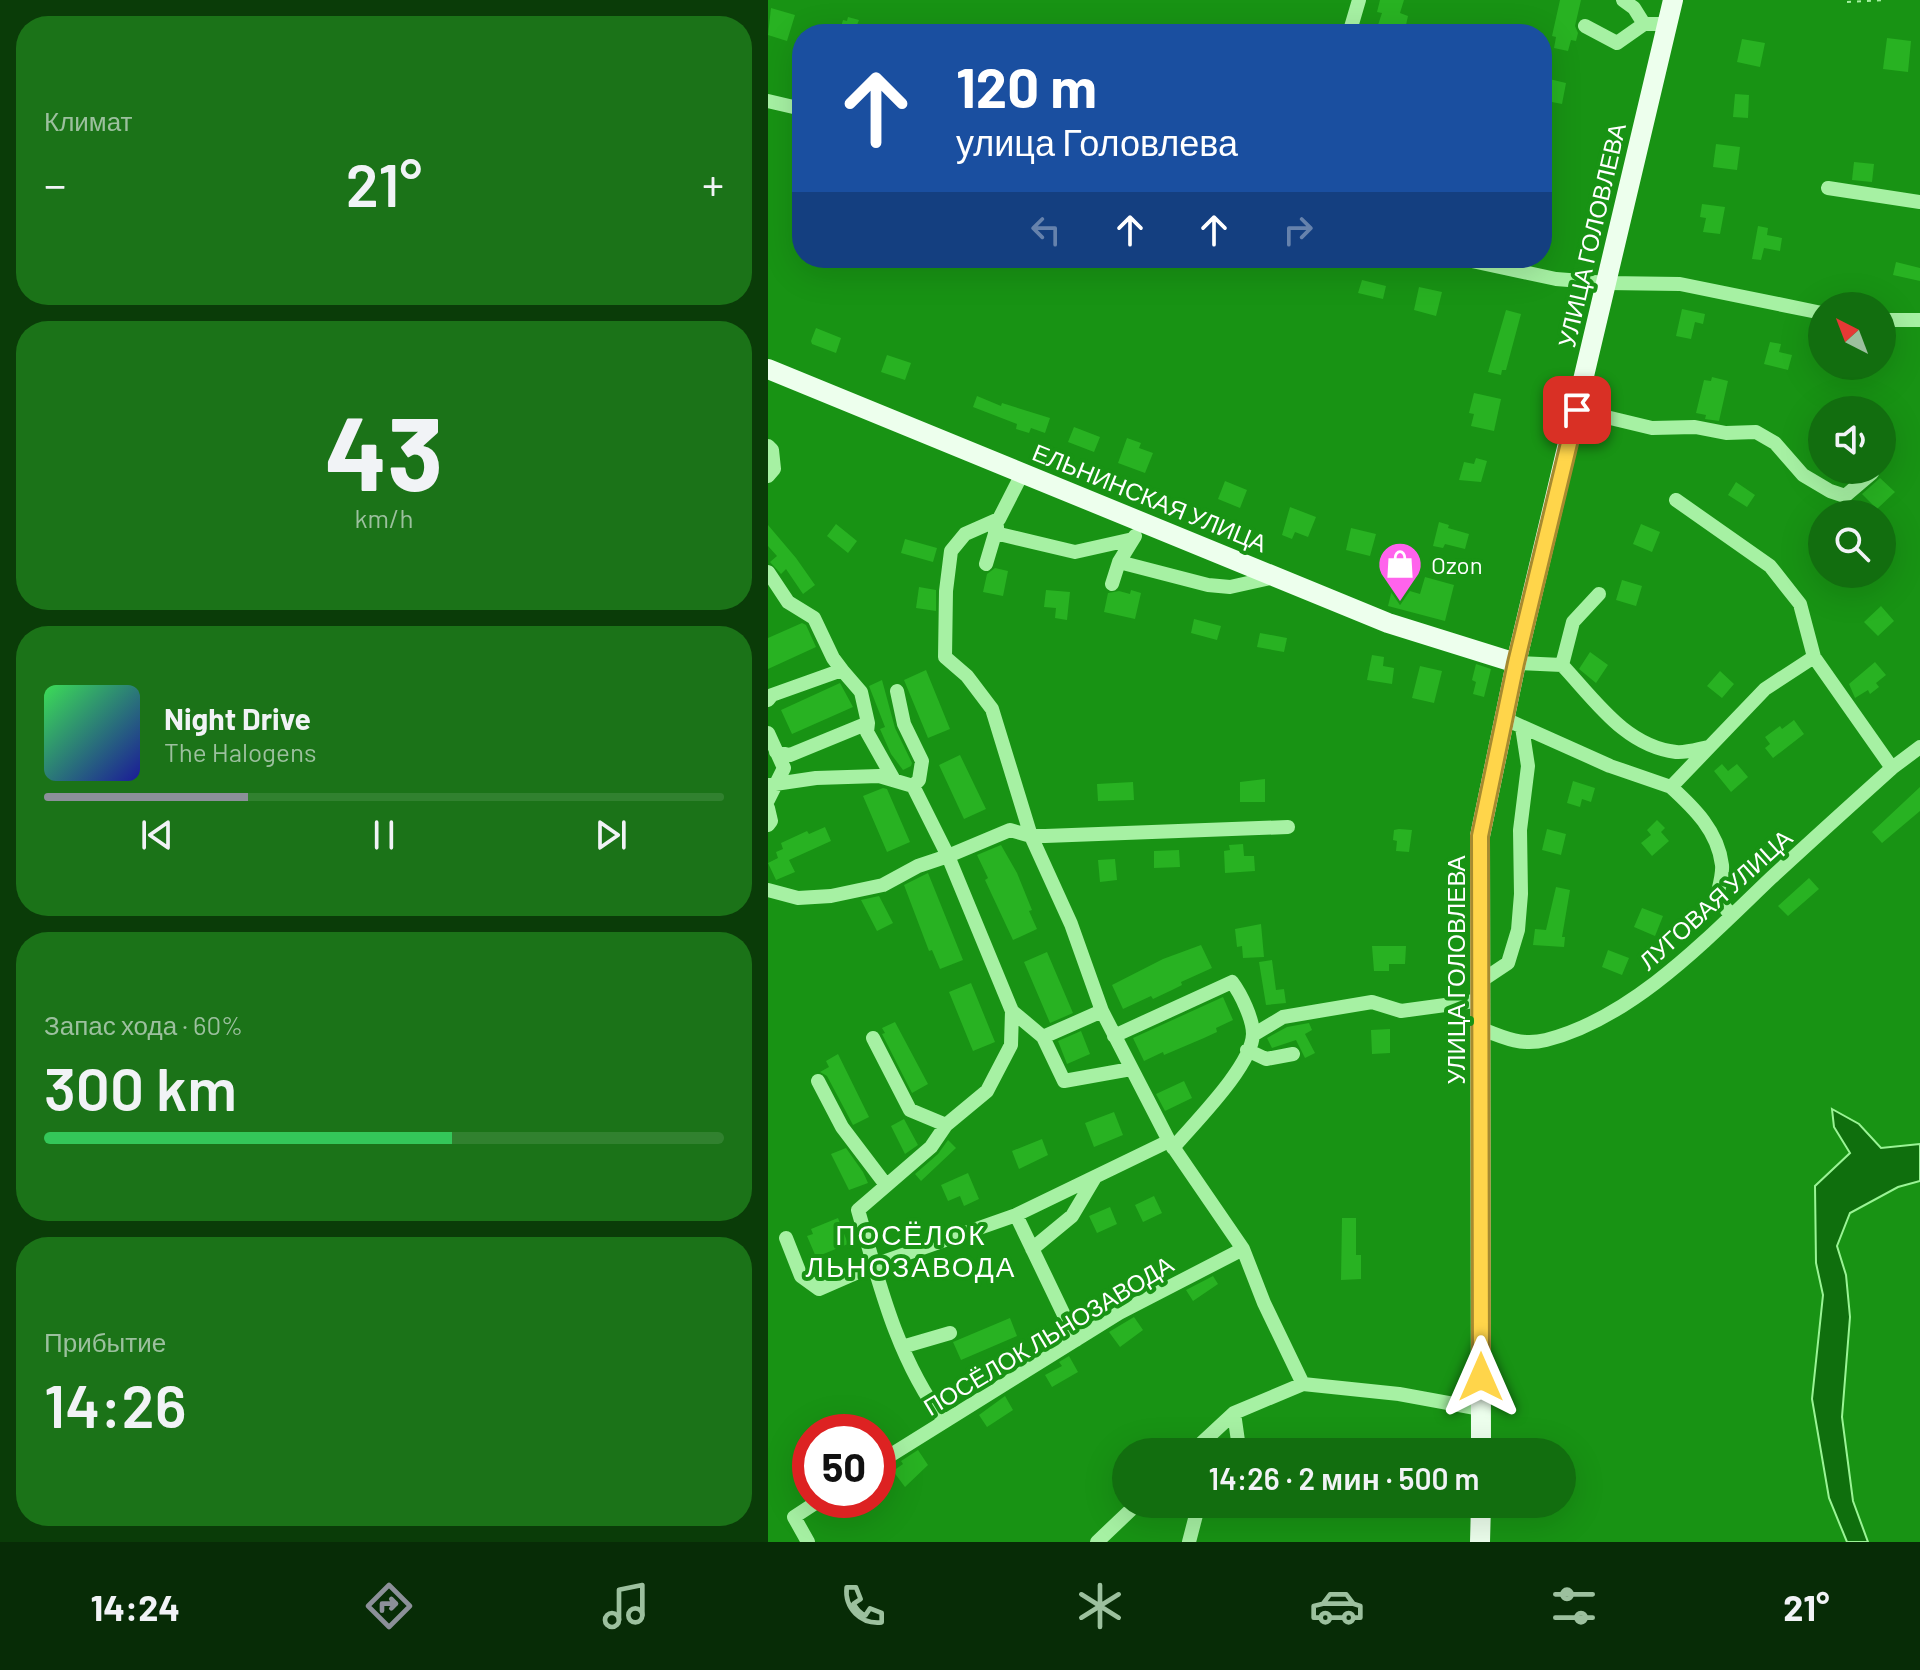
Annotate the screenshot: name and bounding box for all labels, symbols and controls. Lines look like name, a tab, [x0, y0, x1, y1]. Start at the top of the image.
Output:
text: 120 m	[956, 52, 1097, 119]
icon: ahead	[824, 56, 928, 160]
text: Климат	[44, 105, 133, 136]
text: улица Головлева	[956, 120, 1238, 163]
street label: УЛИЦА ГОЛОВЛЕВА	[1551, 120, 1631, 350]
text: 21°	[346, 147, 422, 219]
text: −	[44, 157, 66, 210]
text: +	[702, 157, 724, 210]
icon: left	[1024, 208, 1068, 252]
icon: ahead	[1108, 208, 1152, 252]
icon: ahead	[1192, 208, 1236, 252]
icon: right	[1276, 208, 1320, 252]
north arrow	[1808, 292, 1896, 380]
map controls	[1808, 292, 1896, 588]
pin	[1543, 376, 1611, 444]
text: 43	[324, 387, 444, 512]
icon: arrive	[1555, 388, 1599, 432]
button: sound	[1808, 396, 1896, 484]
street label: ЕЛЬНИНСКАЯ УЛИЦА	[1029, 437, 1271, 557]
button: search	[1808, 500, 1896, 588]
text: km/h	[355, 502, 413, 533]
shop icon: Ozon	[1376, 540, 1424, 603]
place label: Ozon	[1431, 550, 1483, 579]
text: Night Drive	[164, 700, 311, 736]
text: The Halogens	[164, 736, 316, 767]
icon: previous	[135, 813, 179, 857]
icon: pause	[362, 813, 406, 857]
icon: next	[589, 813, 633, 857]
street label: ЛУГОВАЯ УЛИЦА	[1633, 823, 1797, 975]
street label: УЛИЦА ГОЛОВЛЕВА	[1441, 855, 1470, 1085]
text: Запас хода · 60%	[44, 1009, 243, 1040]
text: 300 km	[44, 1051, 237, 1123]
district label: ПОСЁЛОК ЛЬНОЗАВОДА	[806, 1217, 1016, 1283]
street label: ПОСЁЛОК ЛЬНОЗАВОДА	[918, 1249, 1178, 1421]
text: Прибытие	[44, 1326, 166, 1357]
position arrow	[1439, 1335, 1523, 1419]
text: 14:26	[44, 1368, 186, 1440]
speed limit sign: 50	[792, 1414, 896, 1518]
text: 14:26 · 2 мин · 500 m	[1209, 1460, 1479, 1496]
icon: directions	[361, 1578, 417, 1634]
icon: music	[598, 1578, 654, 1634]
icon: phone	[835, 1578, 891, 1634]
icon: climate	[1072, 1578, 1128, 1634]
icon: car	[1309, 1578, 1365, 1634]
icon: filters	[1546, 1578, 1602, 1634]
text: 14:24	[91, 1585, 180, 1628]
text: 21°	[1783, 1585, 1829, 1628]

